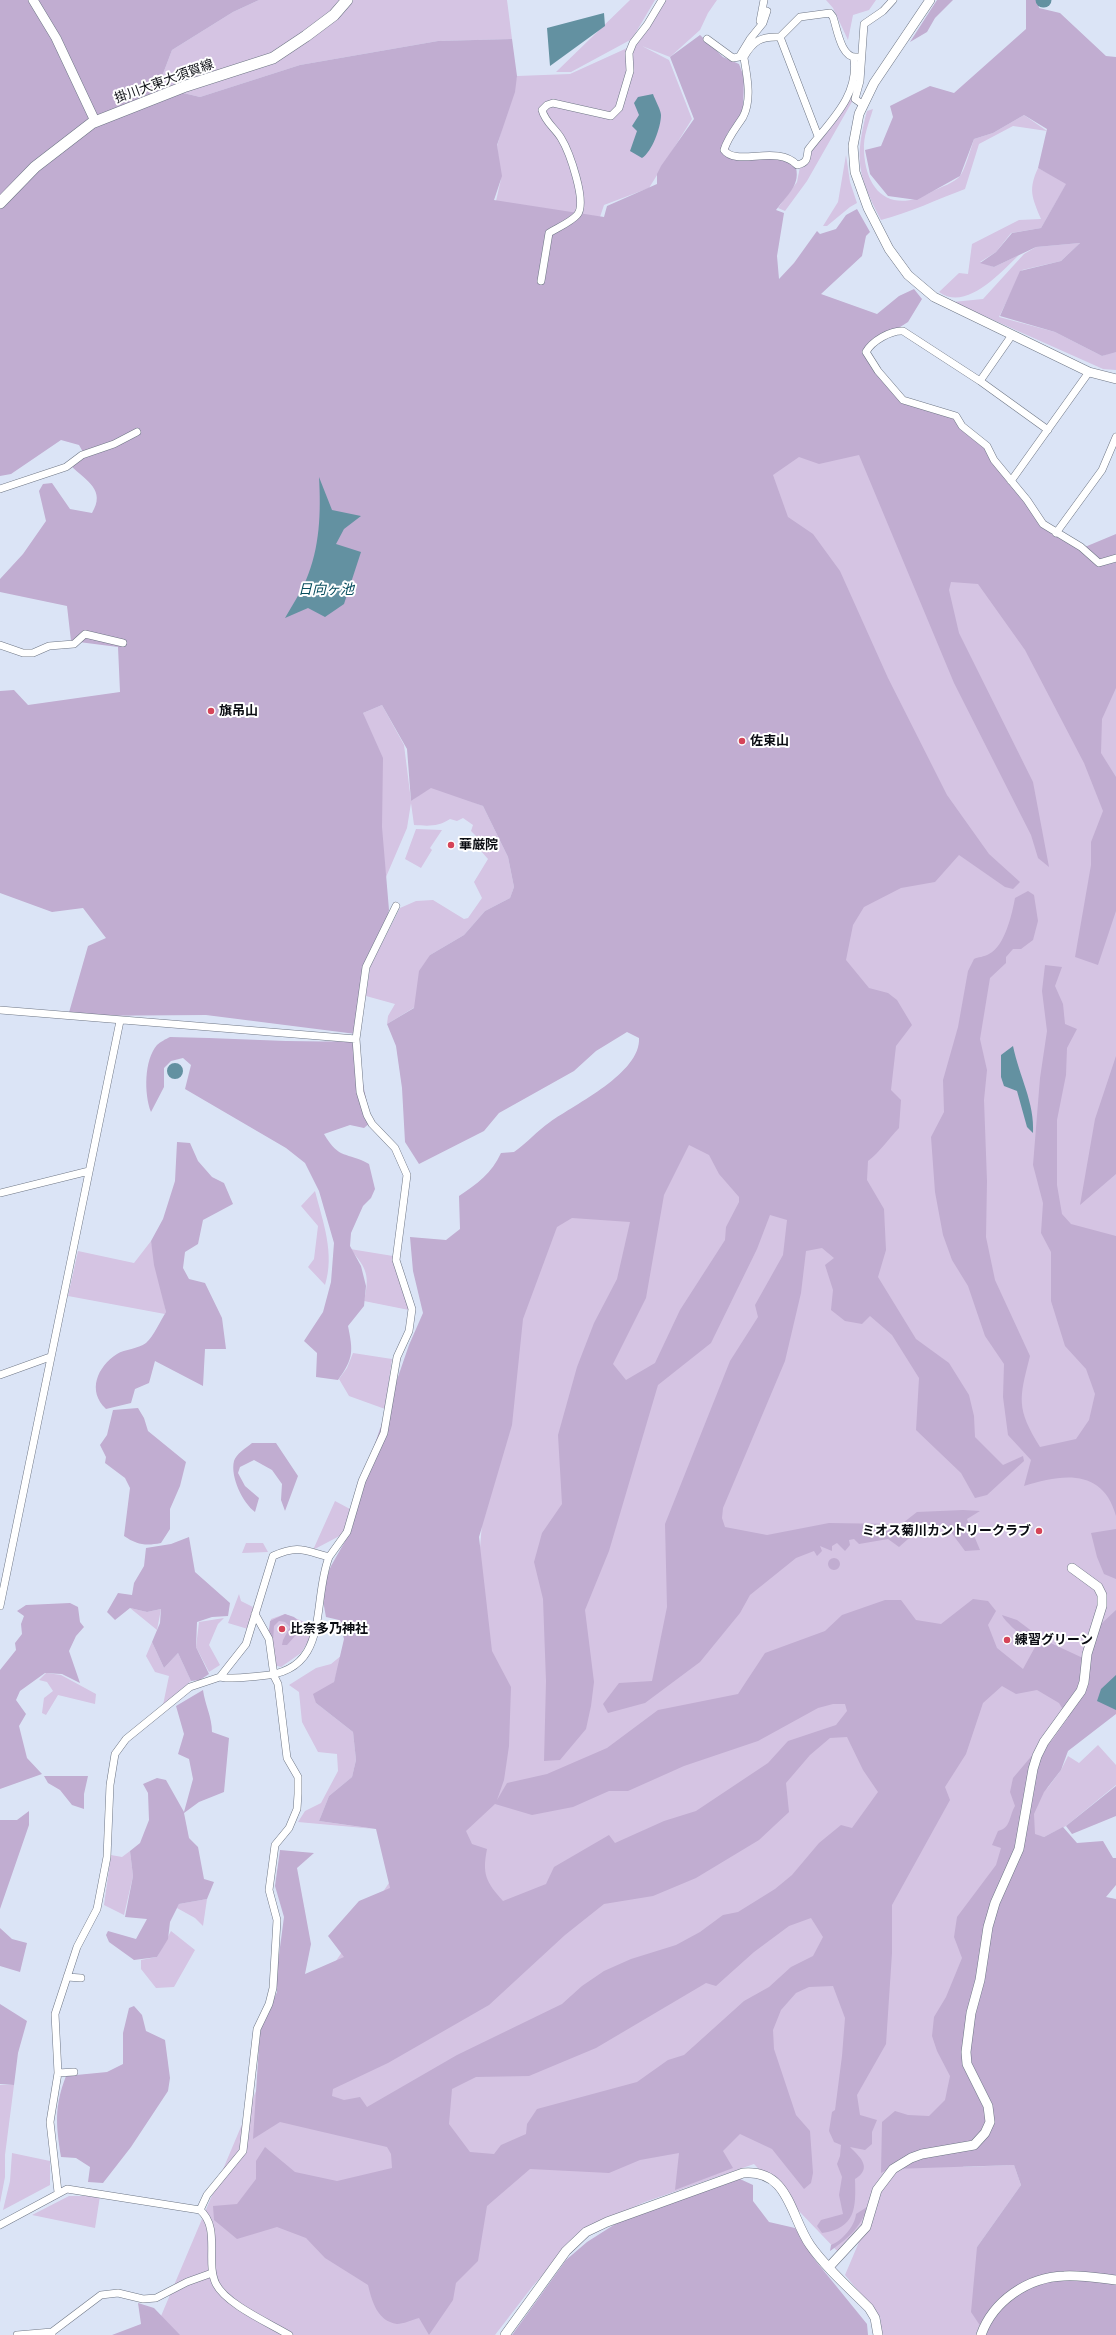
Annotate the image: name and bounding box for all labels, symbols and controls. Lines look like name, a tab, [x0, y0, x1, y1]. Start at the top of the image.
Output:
street label: 掛川大東大須賀線	[112, 56, 216, 106]
water label: 日向ヶ池	[298, 581, 354, 597]
place label: 旗吊山	[219, 703, 258, 719]
marker: 旗吊山	[206, 706, 216, 716]
place label: 佐束山	[750, 733, 789, 749]
marker: 佐束山	[737, 736, 747, 746]
place label: 華厳院	[459, 837, 498, 853]
marker: 華厳院	[446, 840, 456, 850]
place label: ミオス菊川カントリークラブ	[862, 1523, 1031, 1539]
marker: ミオス菊川カントリークラブ	[1034, 1526, 1044, 1536]
place label: 比奈多乃神社	[290, 1621, 368, 1637]
marker: 比奈多乃神社	[277, 1624, 287, 1634]
place label: 練習グリーン	[1015, 1632, 1093, 1648]
marker: 練習グリーン	[1002, 1635, 1012, 1645]

